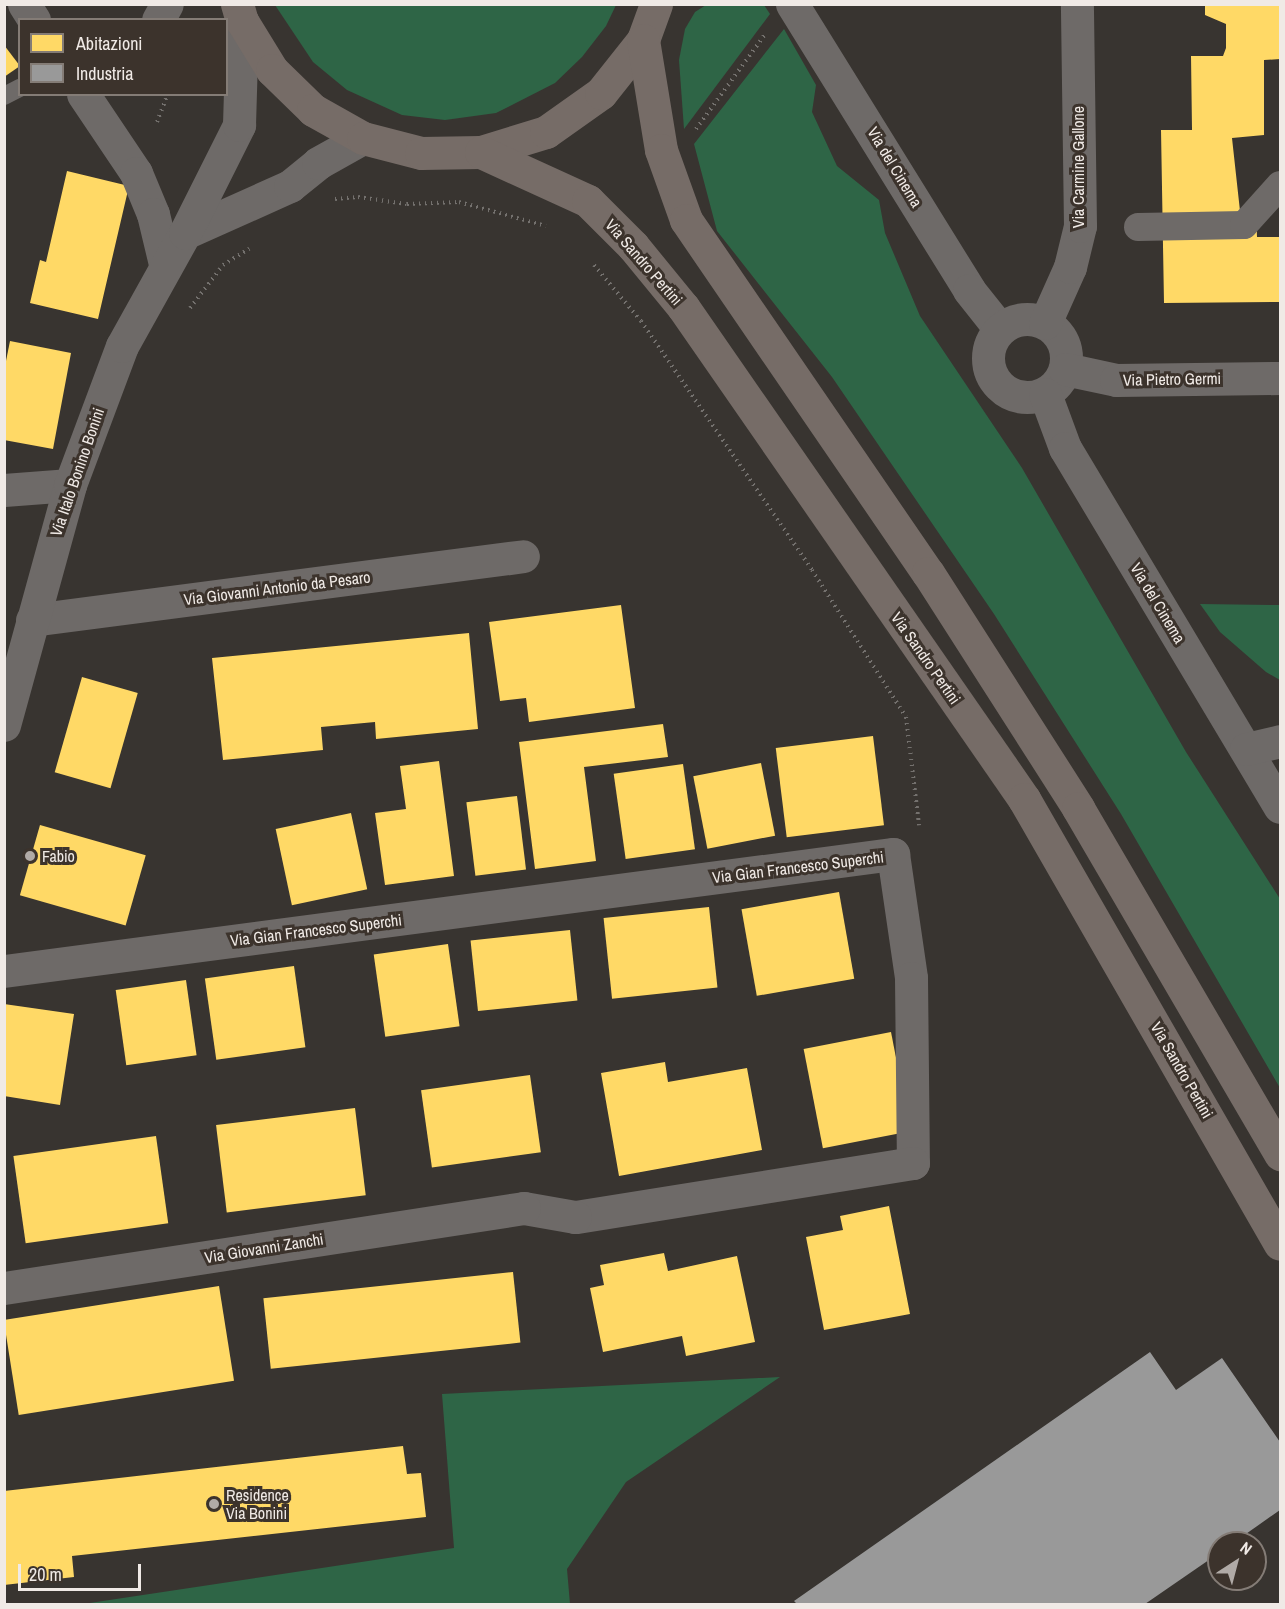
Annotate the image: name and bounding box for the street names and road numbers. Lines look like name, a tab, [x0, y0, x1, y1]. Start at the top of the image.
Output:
street label: Via Carmine Gallone	[1068, 106, 1088, 228]
street label: Via del Cinema	[864, 123, 926, 211]
street label: Via Sandro Pertini	[601, 215, 687, 309]
street label: Via Pietro Germi	[1123, 369, 1221, 389]
street label: Via Italo Bonino Bonini	[46, 405, 108, 539]
street label: Via del Cinema	[1127, 559, 1189, 647]
street label: Via Giovanni Antonio da Pesaro	[182, 567, 372, 609]
street label: Via Sandro Pertini	[887, 608, 965, 708]
street label: Via Gian Francesco Superchi	[711, 847, 885, 887]
street label: Via Gian Francesco Superchi	[229, 910, 403, 950]
street label: Via Sandro Pertini	[1147, 1019, 1217, 1121]
street label: Via Giovanni Zanchi	[203, 1229, 325, 1267]

